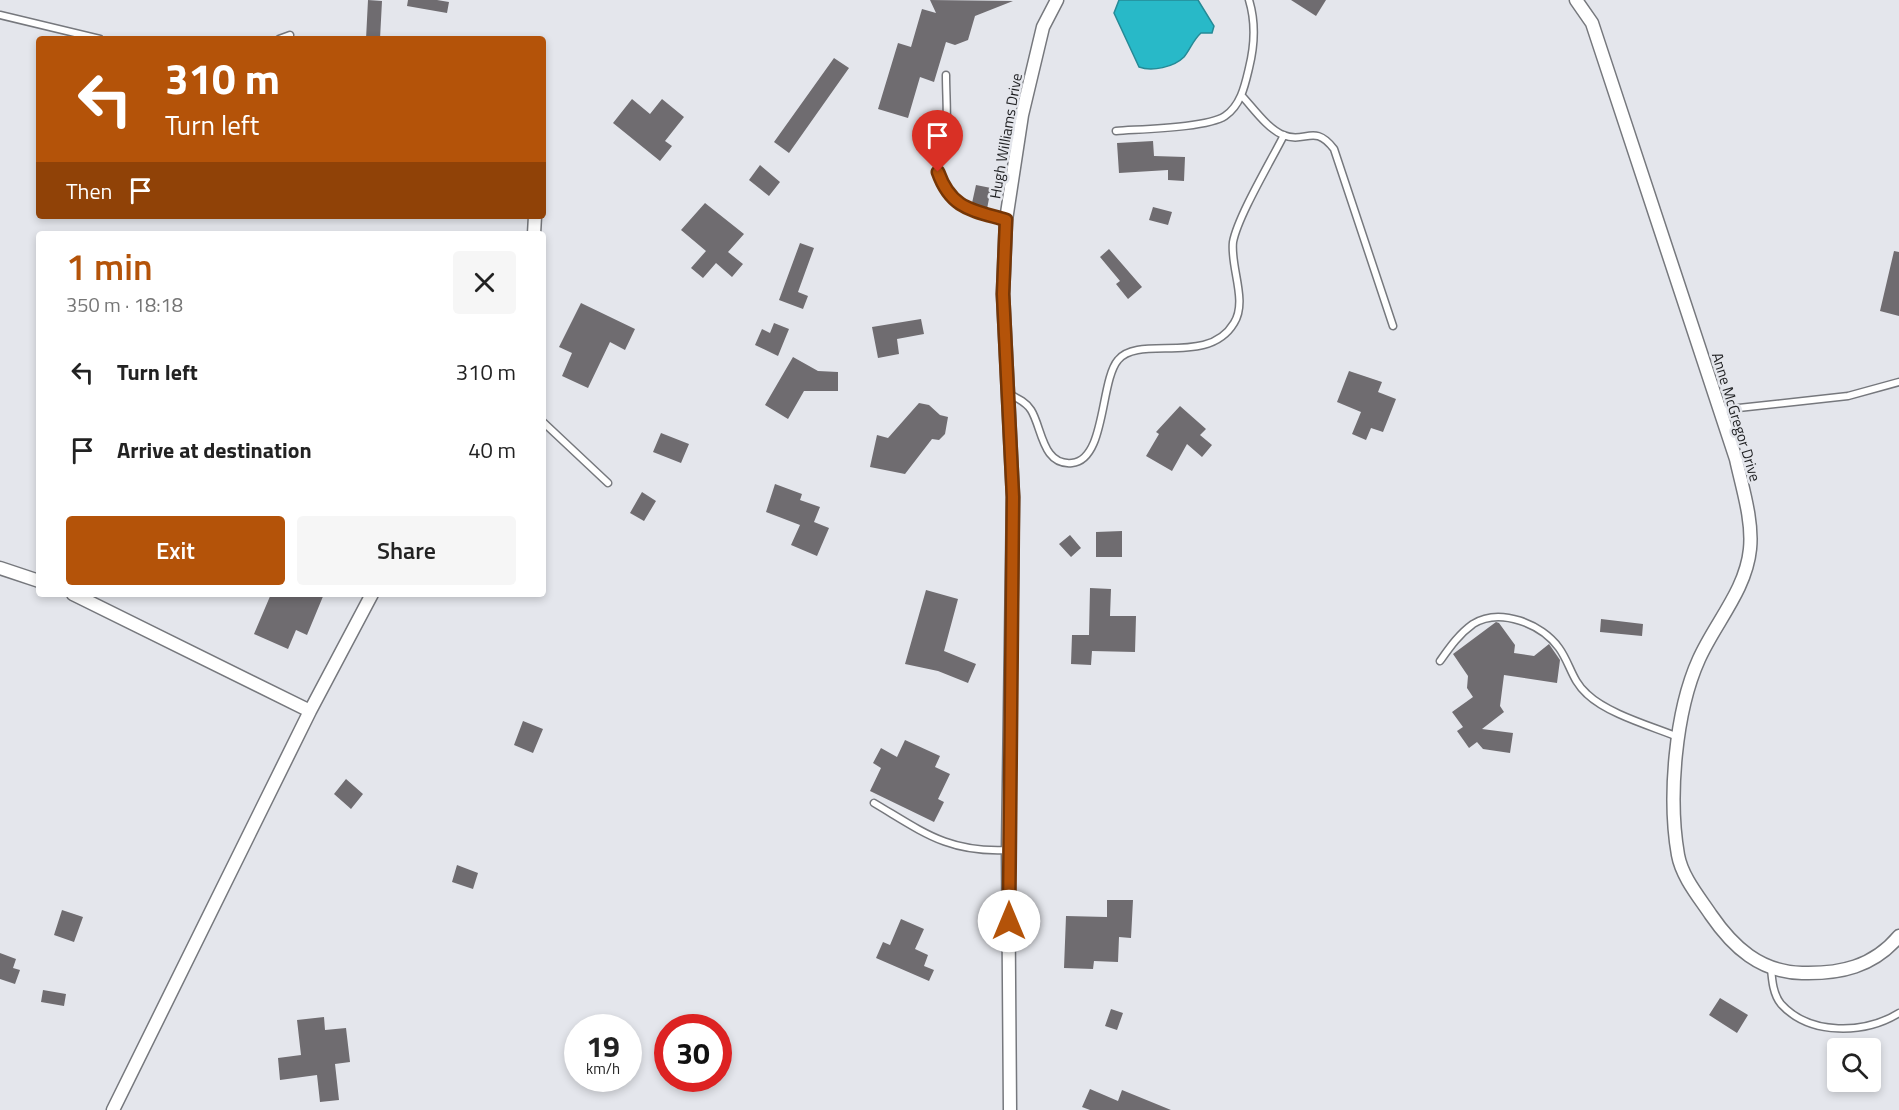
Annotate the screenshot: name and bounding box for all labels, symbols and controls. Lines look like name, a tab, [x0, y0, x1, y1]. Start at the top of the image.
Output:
text: 310 m	[165, 46, 280, 110]
icon: left	[66, 60, 144, 138]
street label: Hugh Williams Drive	[983, 71, 1028, 200]
text: Turn left	[165, 104, 259, 145]
pin	[912, 110, 963, 172]
icon: arrive	[921, 119, 954, 152]
text: Then	[66, 174, 112, 208]
icon: arrive	[124, 174, 157, 207]
text: 1 min	[66, 239, 153, 294]
button: close	[453, 251, 516, 314]
text: 350 m · 18:18	[66, 289, 183, 320]
street label: Anne McGregor Drive	[1706, 350, 1767, 484]
text: Turn left	[117, 355, 198, 389]
text: 310 m	[456, 355, 516, 389]
icon: left	[66, 356, 99, 389]
text: Arrive at destination	[117, 433, 312, 467]
text: 40 m	[468, 433, 516, 467]
icon: arrive	[66, 434, 99, 467]
button: Exit	[66, 516, 285, 585]
button: Share	[297, 516, 516, 585]
position arrow	[977, 889, 1041, 953]
speed limit sign: 30	[654, 1014, 732, 1092]
text: 19	[586, 1023, 620, 1069]
map controls	[1827, 1038, 1881, 1092]
button: search	[1827, 1038, 1881, 1092]
text: km/h	[586, 1057, 620, 1080]

